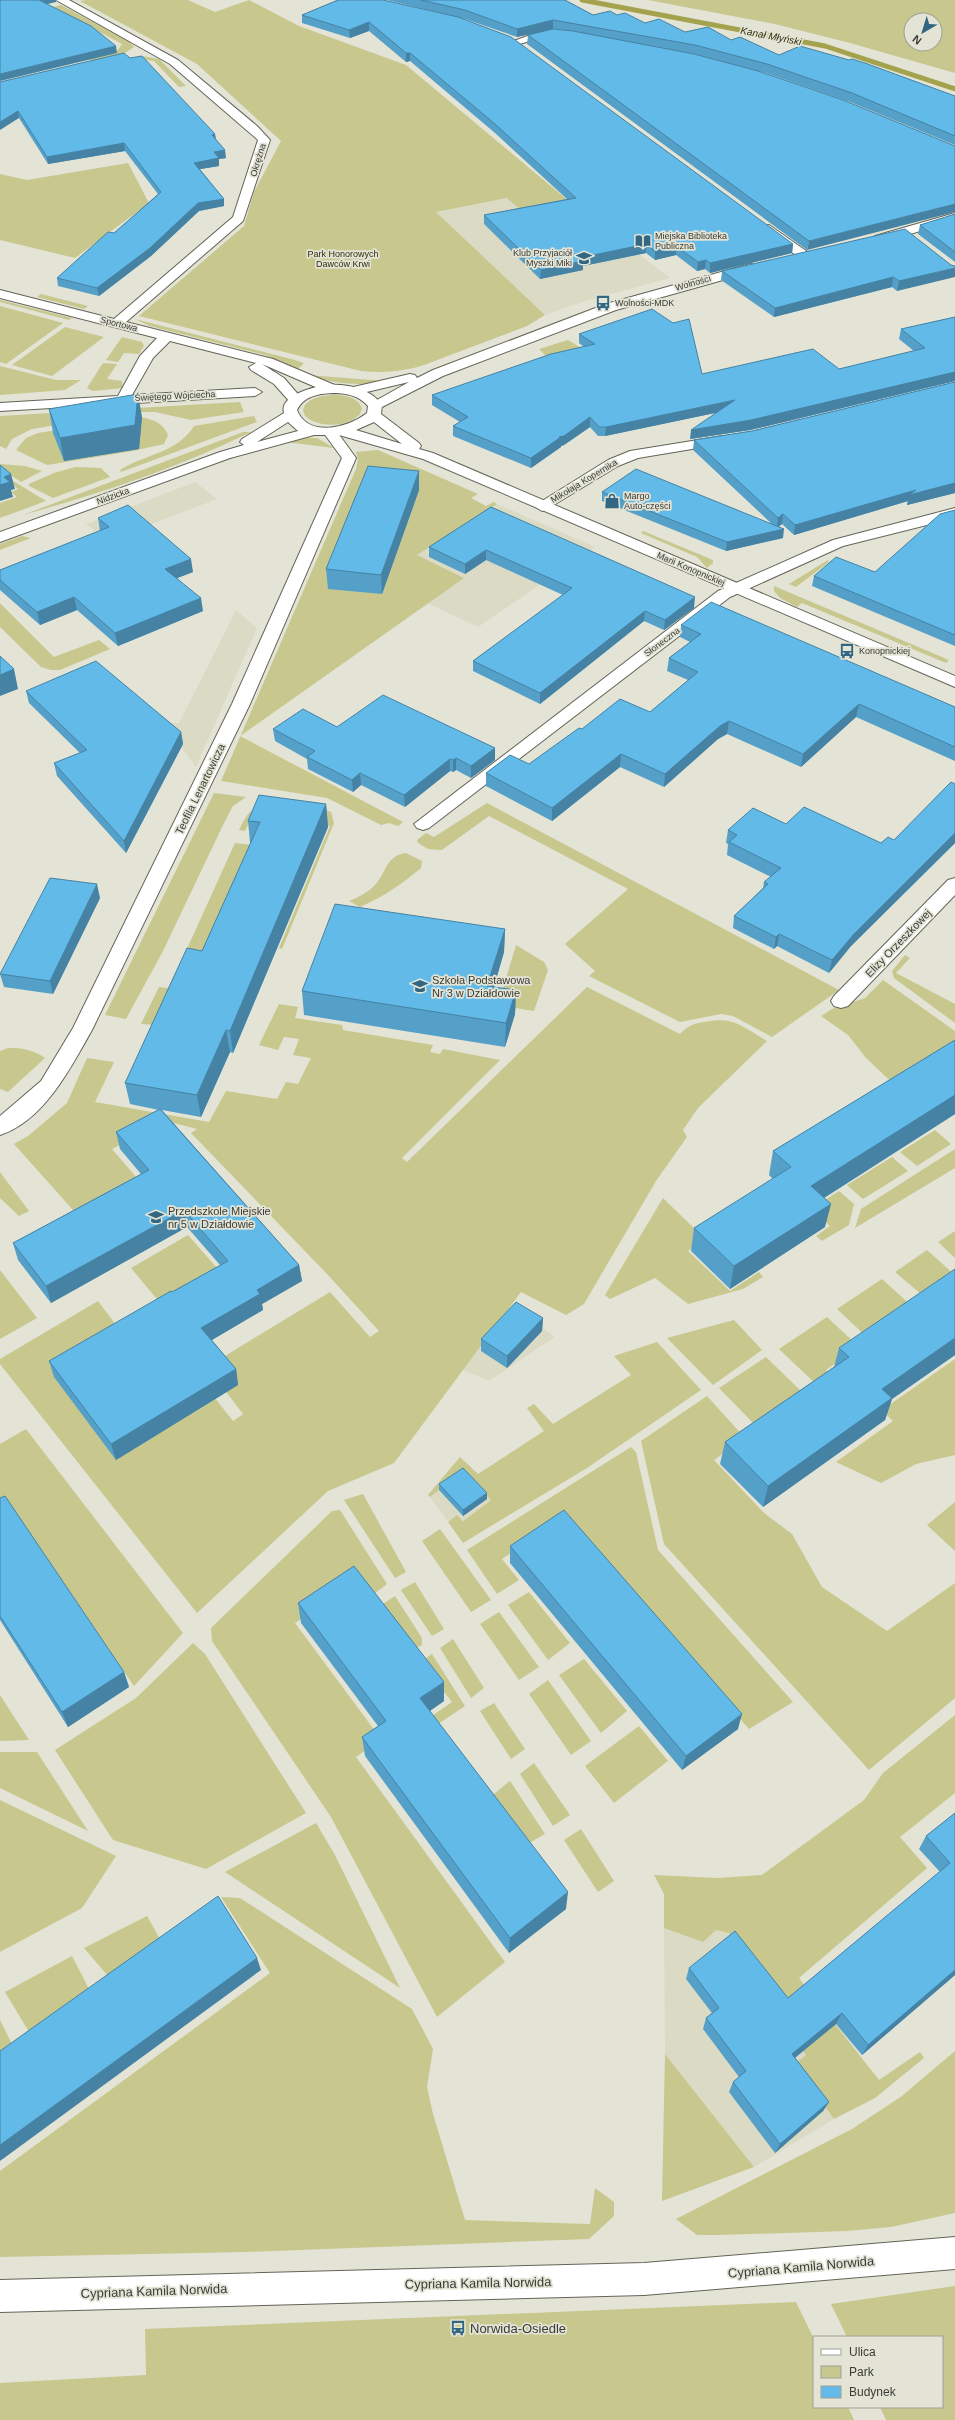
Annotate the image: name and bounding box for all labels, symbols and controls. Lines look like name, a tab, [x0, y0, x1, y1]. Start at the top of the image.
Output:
north arrow	[903, 12, 943, 52]
water label: Kanał Młyński	[740, 25, 803, 47]
text: N	[910, 33, 924, 47]
street label: Okrężna	[248, 142, 268, 178]
place label: Miejska Biblioteka Publiczna	[655, 231, 727, 251]
library icon: Miejska Biblioteka Publiczna	[634, 232, 652, 250]
place label: Klub Przyjaciół Myszki Miki	[513, 248, 572, 268]
park label: Park Honorowych Dawców Krwi	[307, 249, 379, 269]
school or university icon: Klub Przyjaciół Myszki Miki	[575, 249, 593, 267]
street label: Wolności	[674, 273, 712, 293]
bus stop icon: Wolności-MDK	[594, 294, 612, 312]
place label: Wolności-MDK	[615, 298, 674, 308]
street label: Sportowa	[99, 315, 139, 333]
street label: Świętego Wojciecha	[134, 388, 216, 403]
street label: Mikołaja Kopernika	[549, 457, 619, 505]
street label: Nidzicka	[95, 485, 131, 507]
place label: Margo Auto-części	[624, 491, 671, 511]
shop icon: Margo Auto-części	[603, 492, 621, 510]
street label: Marii Konopnickiej	[655, 550, 727, 588]
street label: Słoneczna	[642, 625, 682, 659]
bus stop icon: Konopnickiej	[838, 642, 856, 660]
place label: Konopnickiej	[859, 646, 910, 656]
street label: Teofila Lenartowicza	[173, 741, 228, 836]
street label: Elizy Orzeszkowej	[863, 907, 933, 979]
place label: Szkoła Podstawowa Nr 3 w Działdowie	[432, 974, 531, 999]
school or university icon: Szkoła Podstawowa Nr 3 w Działdowie	[411, 977, 429, 995]
place label: Przedszkole Miejskie nr 5 w Działdowie	[168, 1205, 271, 1230]
school or university icon: Przedszkole Miejskie nr 5 w Działdowie	[147, 1208, 165, 1226]
street label: Cypriana Kamila Norwida	[727, 2253, 875, 2281]
street label: Cypriana Kamila Norwida	[405, 2274, 552, 2292]
street label: Cypriana Kamila Norwida	[80, 2281, 228, 2301]
bus stop icon: Norwida-Osiedle	[449, 2319, 467, 2337]
place label: Norwida-Osiedle	[470, 2321, 566, 2336]
legend	[813, 2336, 943, 2408]
text: Ulica	[849, 2345, 876, 2359]
text: Park	[849, 2365, 875, 2379]
text: Budynek	[849, 2385, 897, 2399]

